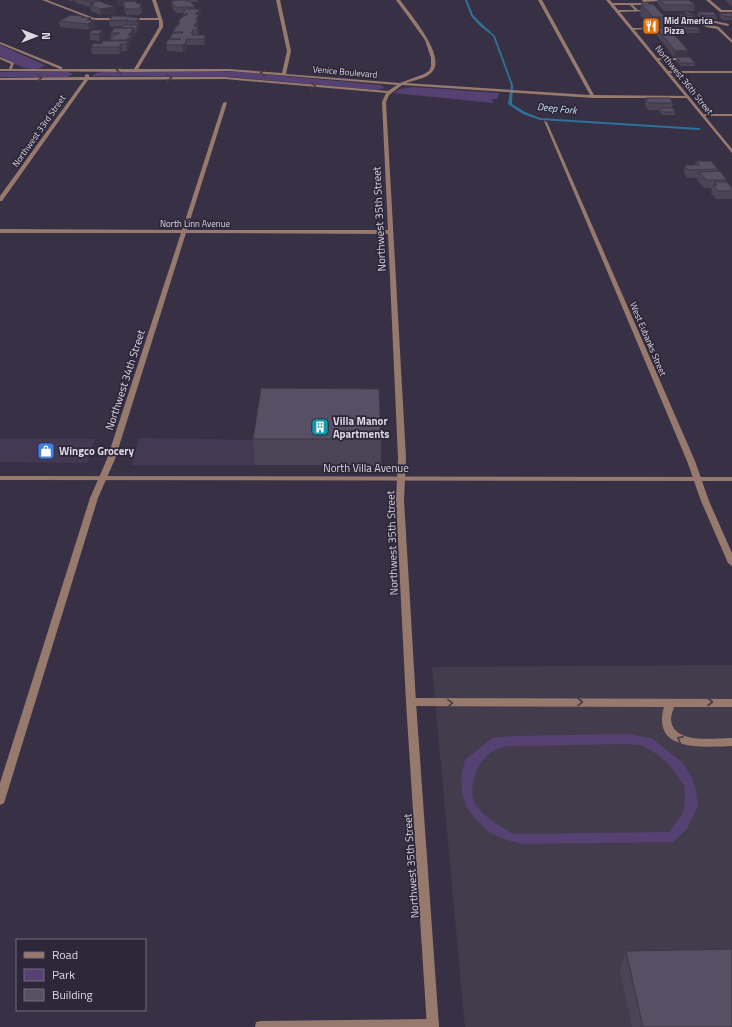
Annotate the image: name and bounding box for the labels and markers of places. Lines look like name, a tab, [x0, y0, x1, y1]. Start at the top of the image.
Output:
place label: Mid America Pizza	[664, 14, 713, 37]
restaurant icon: Mid America Pizza	[641, 16, 661, 36]
place label: Villa Manor Apartments	[333, 413, 389, 442]
building icon: Villa Manor Apartments	[310, 417, 330, 437]
shop icon: Wingco Grocery	[36, 441, 56, 461]
place label: Wingco Grocery	[59, 443, 134, 459]

